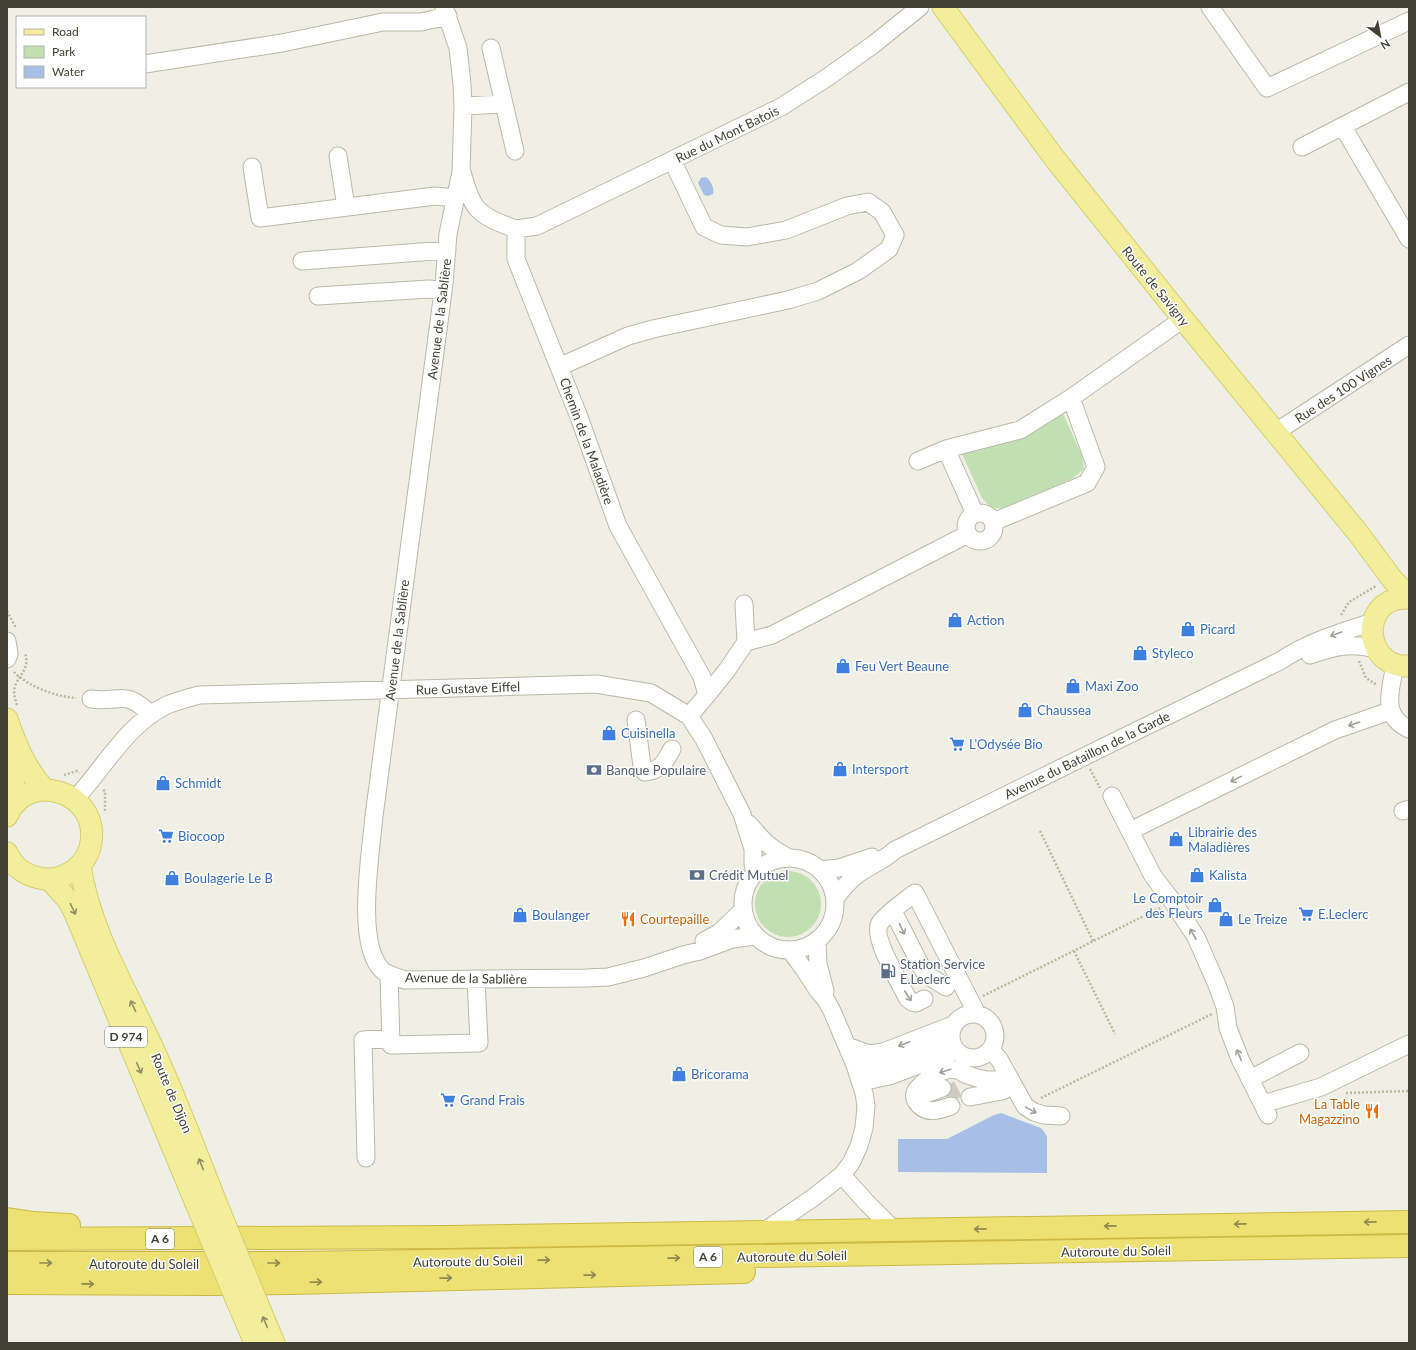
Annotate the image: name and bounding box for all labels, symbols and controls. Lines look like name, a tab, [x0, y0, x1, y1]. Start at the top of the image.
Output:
legend	[16, 16, 146, 88]
north arrow	[1360, 16, 1400, 56]
text: Road	[52, 24, 79, 39]
text: N	[1379, 37, 1393, 53]
text: Park	[52, 44, 76, 59]
text: Water	[52, 64, 85, 79]
street label: Rue du Mont Batois	[673, 102, 782, 166]
street label: Route de Savigny	[1119, 243, 1193, 329]
street label: Avenue de la Sablière	[424, 257, 454, 380]
street label: Rue des 100 Vignes	[1292, 352, 1395, 426]
street label: Chemin de la Maladière	[557, 375, 617, 507]
street label: Avenue de la Sablière	[382, 578, 412, 701]
shop icon: Action	[946, 611, 964, 629]
place label: Action	[967, 612, 1004, 628]
shop icon: Picard	[1179, 620, 1197, 638]
place label: Picard	[1200, 621, 1235, 637]
one-way arrow	[1331, 630, 1343, 638]
shop icon: Styleco	[1131, 644, 1149, 662]
place label: Styleco	[1152, 645, 1194, 661]
shop icon: Feu Vert Beaune	[834, 657, 852, 675]
place label: Feu Vert Beaune	[855, 658, 949, 674]
shop icon: Maxi Zoo	[1064, 677, 1082, 695]
street label: Rue Gustave Eiffel	[416, 678, 520, 698]
place label: Maxi Zoo	[1085, 678, 1139, 694]
shop icon: Chaussea	[1016, 701, 1034, 719]
place label: Chaussea	[1037, 702, 1091, 718]
street label: Avenue du Bataillon de la Garde	[1002, 708, 1172, 802]
one-way arrow	[1348, 720, 1360, 728]
shop icon: Cuisinella	[600, 724, 618, 742]
place label: Cuisinella	[621, 725, 675, 741]
supermarket icon: L'Odysée Bio	[948, 735, 966, 753]
place label: L'Odysée Bio	[969, 736, 1043, 752]
shop icon: Intersport	[831, 760, 849, 778]
bank icon: Banque Populaire	[585, 761, 603, 779]
place label: Intersport	[852, 761, 909, 777]
place label: Banque Populaire	[606, 762, 706, 778]
shop icon: Schmidt	[154, 774, 172, 792]
place label: Schmidt	[175, 775, 222, 791]
one-way arrow	[1230, 776, 1242, 783]
place label: Librairie des Maladières	[1188, 824, 1257, 855]
supermarket icon: Biocoop	[157, 827, 175, 845]
place label: Biocoop	[178, 828, 225, 844]
shop icon: Librairie des Maladières	[1167, 830, 1185, 848]
bank icon: Crédit Mutuel	[688, 866, 706, 884]
shop icon: Kalista	[1188, 866, 1206, 884]
place label: Crédit Mutuel	[709, 867, 788, 883]
place label: Kalista	[1209, 867, 1247, 883]
shop icon: Boulagerie Le B	[163, 869, 181, 887]
place label: Boulagerie Le B	[184, 870, 273, 886]
place label: Le Comptoir des Fleurs	[1133, 890, 1203, 921]
shop icon: Le Comptoir des Fleurs	[1206, 896, 1224, 914]
one-way arrow	[69, 903, 77, 915]
supermarket icon: E.Leclerc	[1297, 905, 1315, 923]
shop icon: Boulanger	[511, 906, 529, 924]
place label: E.Leclerc	[1318, 906, 1368, 922]
place label: Boulanger	[532, 907, 590, 923]
restaurant icon: Courtepaille	[619, 910, 637, 928]
shop icon: Le Treize	[1217, 910, 1235, 928]
place label: Courtepaille	[640, 911, 709, 927]
place label: Le Treize	[1238, 911, 1287, 927]
one-way arrow	[899, 923, 906, 935]
one-way arrow	[1189, 928, 1197, 940]
place label: Station Service E.Leclerc	[900, 956, 985, 987]
fuel station icon: Station Service E.Leclerc	[879, 962, 897, 980]
street label: Avenue de la Sablière	[405, 969, 527, 987]
one-way arrow	[904, 990, 912, 1002]
one-way arrow	[129, 1001, 136, 1013]
road number: D 974	[105, 1027, 147, 1047]
one-way arrow	[898, 1041, 910, 1049]
one-way arrow	[1235, 1049, 1242, 1061]
street label: Route de Dijon	[148, 1051, 196, 1135]
one-way arrow	[136, 1062, 143, 1074]
shop icon: Bricorama	[670, 1065, 688, 1083]
place label: Bricorama	[691, 1066, 749, 1082]
one-way arrow	[938, 1068, 951, 1075]
supermarket icon: Grand Frais	[439, 1091, 457, 1109]
place label: Grand Frais	[460, 1092, 525, 1108]
place label: La Table Magazzino	[1299, 1096, 1360, 1127]
restaurant icon: La Table Magazzino	[1363, 1102, 1381, 1120]
one-way arrow	[1025, 1106, 1037, 1114]
one-way arrow	[196, 1159, 204, 1171]
one-way arrow	[1364, 1218, 1377, 1226]
one-way arrow	[1234, 1220, 1247, 1228]
one-way arrow	[1104, 1223, 1117, 1230]
one-way arrow	[974, 1225, 987, 1233]
road number: A 6	[146, 1229, 174, 1249]
street label: Autoroute du Soleil	[1061, 1242, 1171, 1260]
road number: A 6	[694, 1247, 722, 1267]
street label: Autoroute du Soleil	[737, 1247, 847, 1265]
street label: Autoroute du Soleil	[413, 1252, 523, 1270]
one-way arrow	[667, 1254, 680, 1262]
street label: Autoroute du Soleil	[89, 1256, 199, 1272]
one-way arrow	[537, 1256, 550, 1264]
one-way arrow	[39, 1259, 52, 1267]
one-way arrow	[267, 1260, 280, 1267]
one-way arrow	[583, 1271, 596, 1279]
one-way arrow	[439, 1274, 452, 1282]
one-way arrow	[309, 1278, 322, 1286]
one-way arrow	[81, 1280, 94, 1288]
one-way arrow	[261, 1316, 269, 1328]

